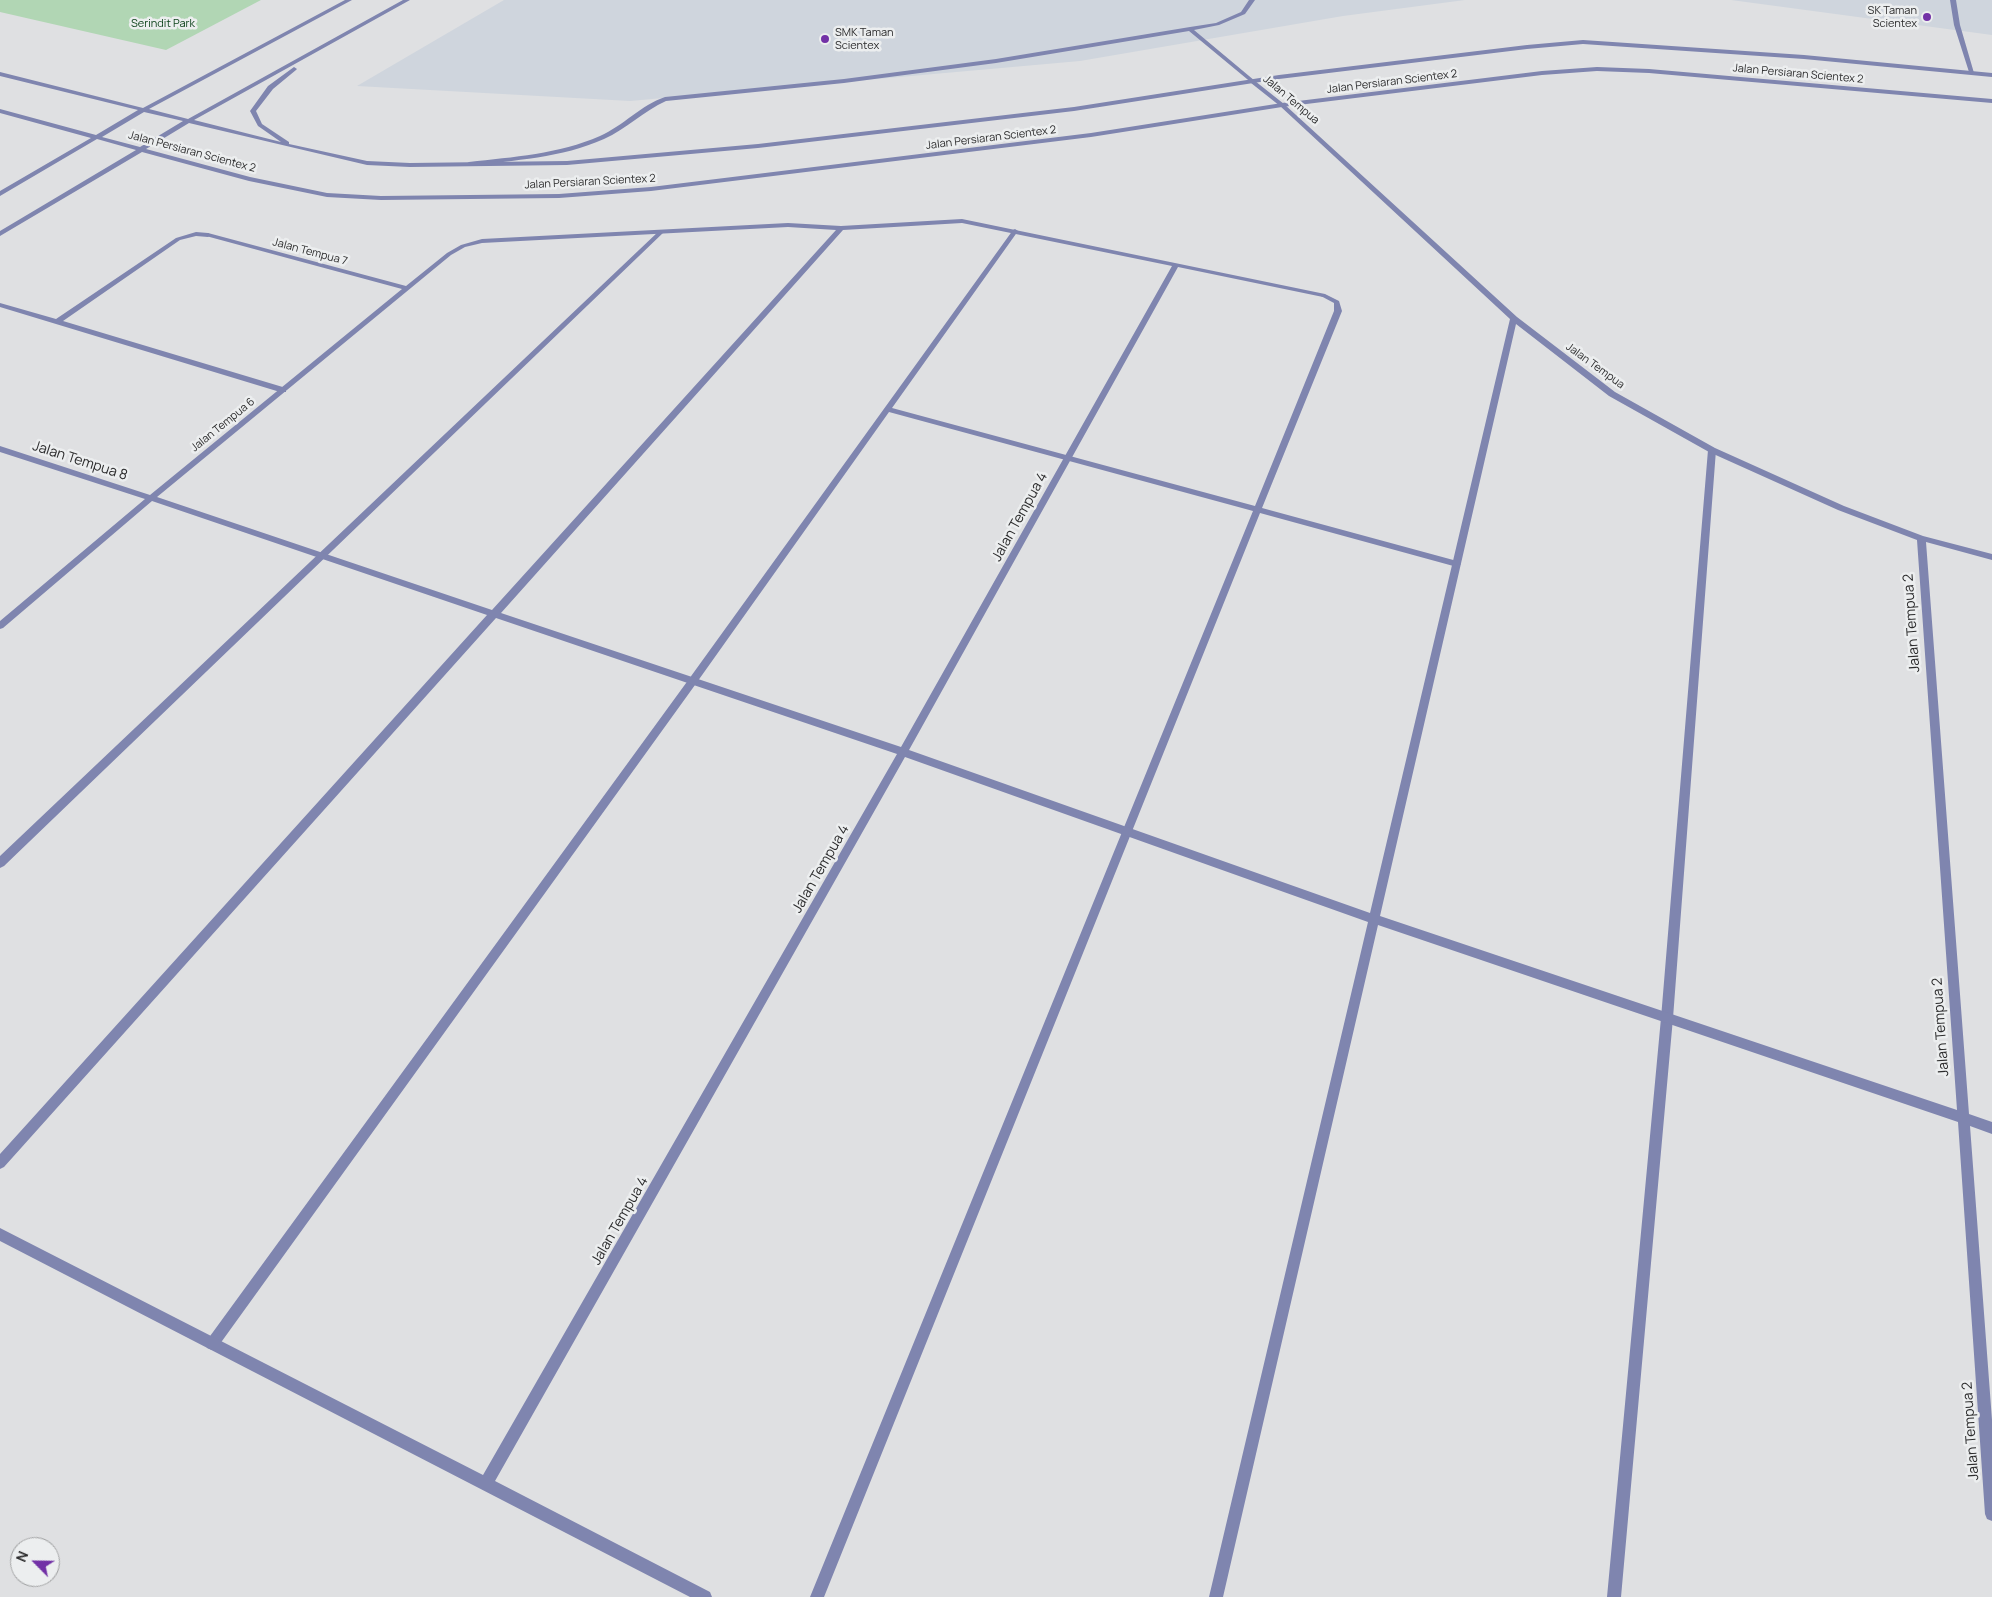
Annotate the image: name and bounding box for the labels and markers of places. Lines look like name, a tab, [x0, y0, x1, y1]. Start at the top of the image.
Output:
place label: SK Taman Scientex	[1868, 4, 1917, 30]
marker: SK Taman Scientex	[1921, 11, 1933, 23]
place label: SMK Taman Scientex	[835, 26, 894, 52]
marker: SMK Taman Scientex	[819, 33, 831, 45]

